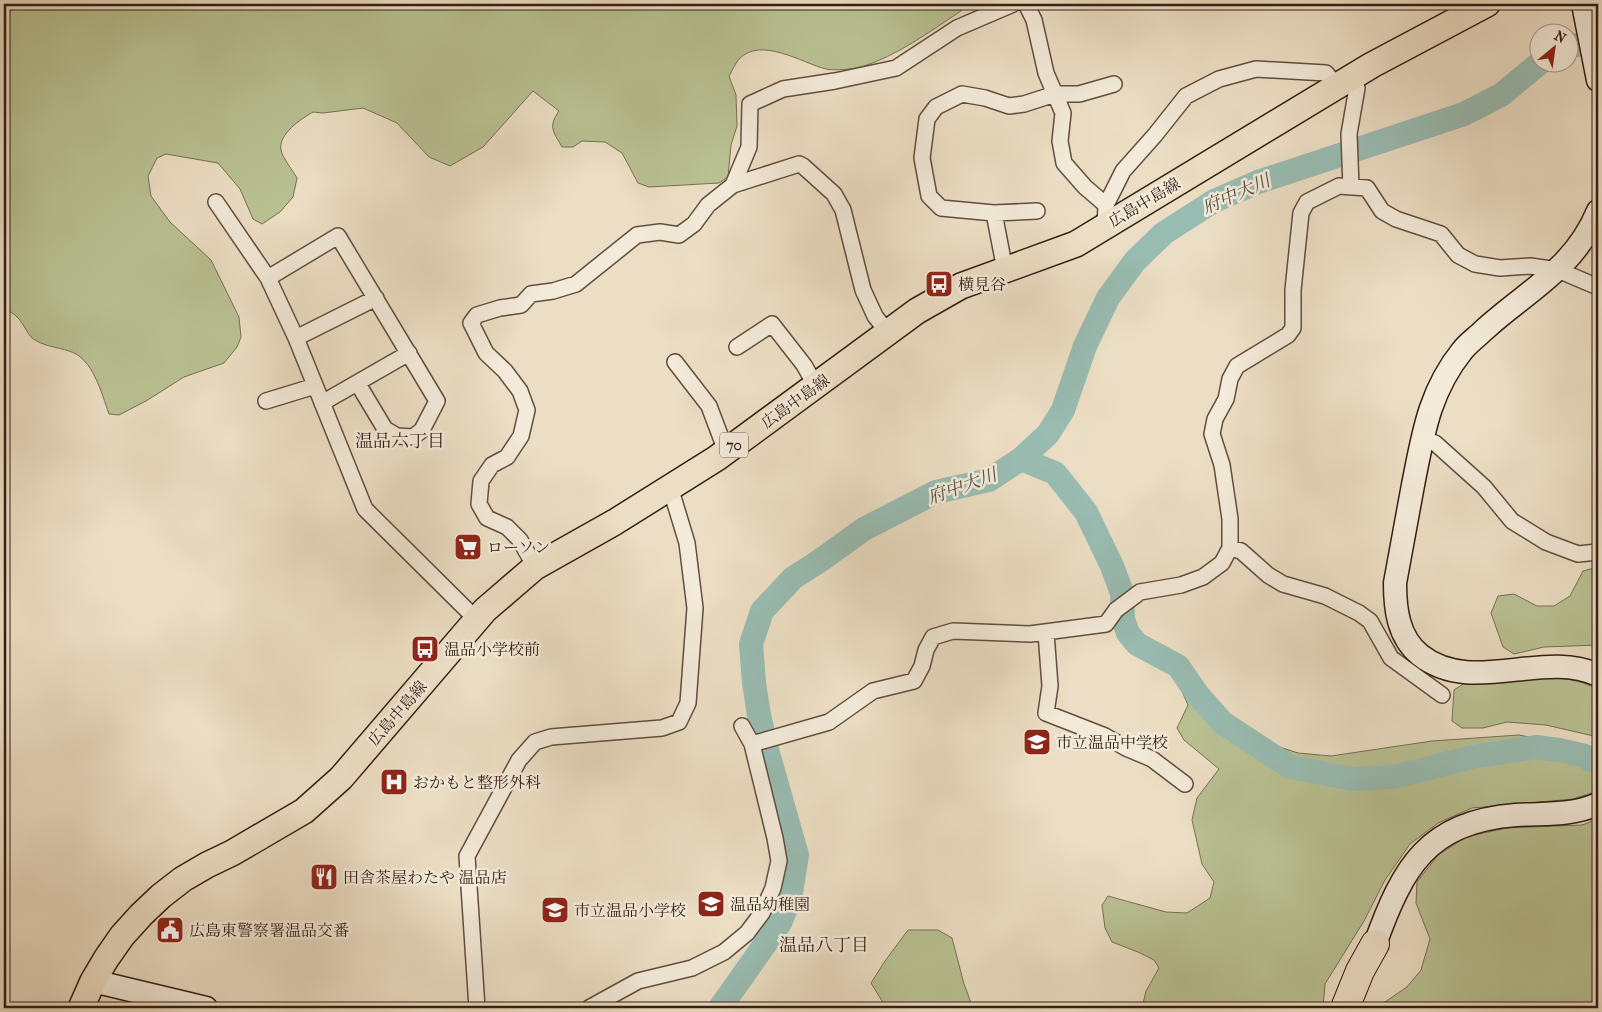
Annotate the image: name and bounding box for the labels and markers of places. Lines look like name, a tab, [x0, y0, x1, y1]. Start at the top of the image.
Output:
bus stop icon: 横見谷	[924, 269, 954, 299]
place label: 横見谷	[958, 275, 1006, 294]
supermarket icon: ローソン	[453, 532, 483, 562]
place label: ローソン	[487, 538, 550, 557]
bus stop icon: 温品小学校前	[410, 634, 440, 664]
place label: 温品小学校前	[444, 640, 540, 659]
school or university icon: 市立温品中学校	[1022, 727, 1052, 757]
place label: 市立温品中学校	[1056, 733, 1168, 752]
hospital icon: おかもと整形外科	[379, 767, 409, 797]
place label: おかもと整形外科	[413, 773, 541, 792]
restaurant icon: 田舎茶屋わたや 温品店	[309, 862, 339, 892]
place label: 田舎茶屋わたや 温品店	[343, 868, 506, 887]
school or university icon: 温品幼稚園	[696, 889, 726, 919]
school or university icon: 市立温品小学校	[540, 895, 570, 925]
place label: 温品幼稚園	[730, 895, 810, 914]
place label: 市立温品小学校	[574, 901, 686, 920]
public building icon: 広島東警察署温品交番	[155, 915, 185, 945]
place label: 広島東警察署温品交番	[189, 921, 349, 940]

